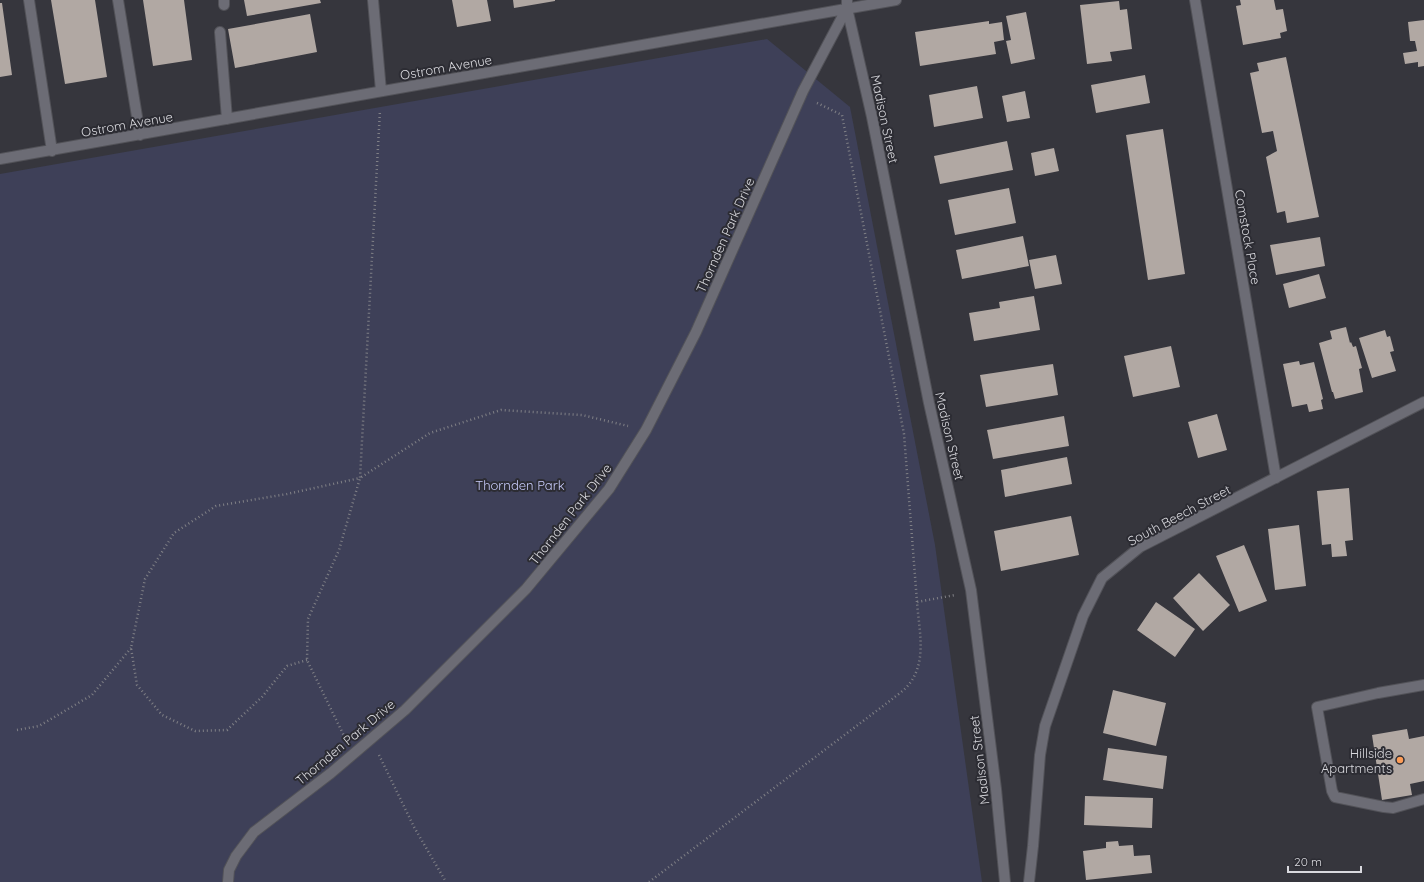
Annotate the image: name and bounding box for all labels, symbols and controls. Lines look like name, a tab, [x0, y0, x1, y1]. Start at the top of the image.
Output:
street label: Ostrom Avenue	[399, 51, 493, 83]
street label: Madison Street	[868, 73, 902, 165]
street label: Ostrom Avenue	[80, 108, 174, 140]
street label: Thornden Park Drive	[692, 175, 758, 295]
street label: Comstock Place	[1232, 188, 1264, 286]
street label: Madison Street	[932, 390, 968, 482]
street label: Thornden Park Drive	[525, 460, 615, 568]
park label: Thornden Park	[475, 477, 565, 493]
street label: South Beech Street	[1125, 481, 1233, 549]
street label: Thornden Park Drive	[292, 696, 398, 788]
street label: Madison Street	[966, 714, 992, 806]
place label: Hillside Apartments	[1321, 745, 1392, 776]
marker: Hillside Apartments	[1395, 755, 1405, 765]
scale bar	[1288, 848, 1361, 874]
text: 20 m	[1294, 854, 1322, 869]

